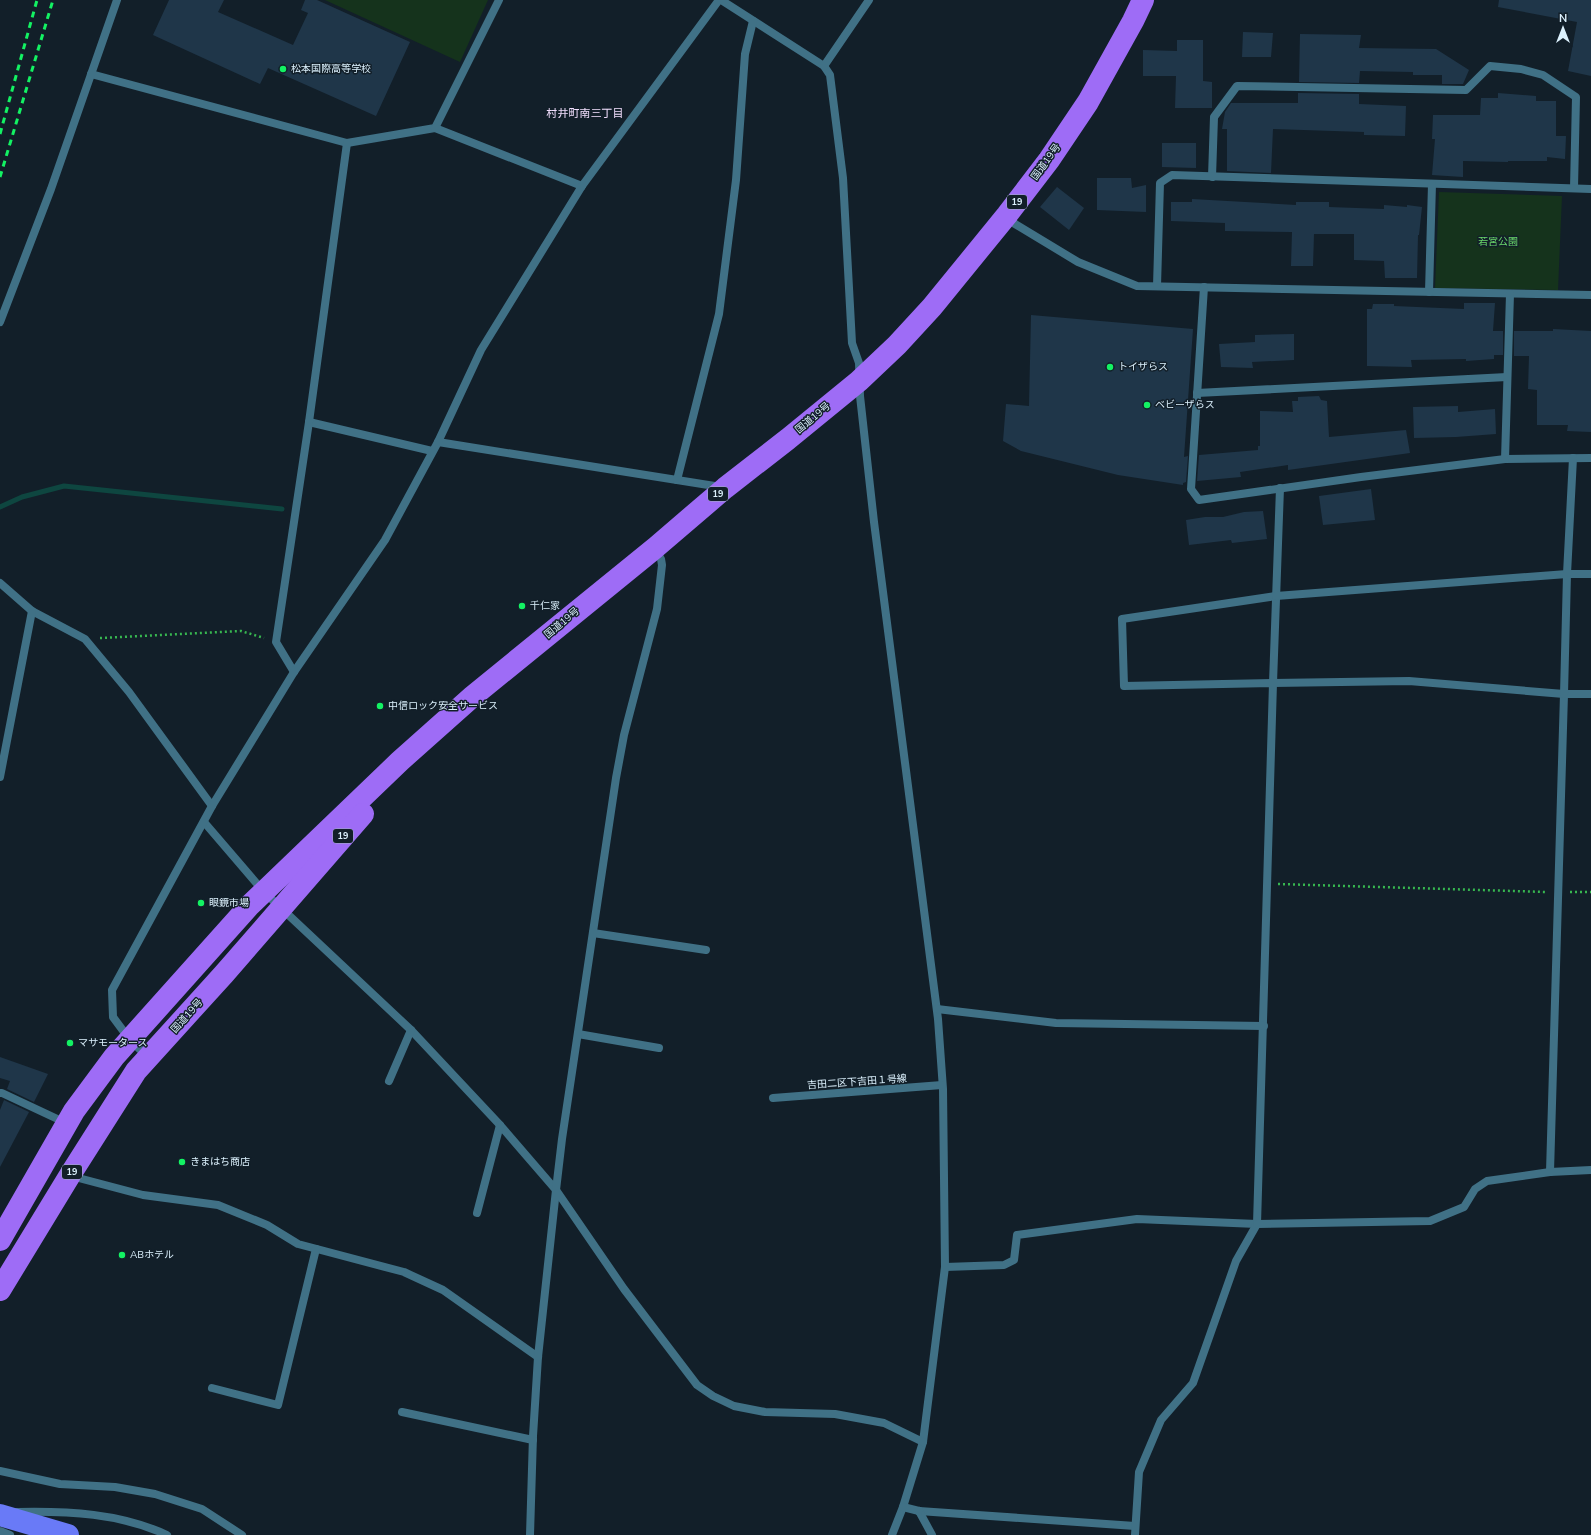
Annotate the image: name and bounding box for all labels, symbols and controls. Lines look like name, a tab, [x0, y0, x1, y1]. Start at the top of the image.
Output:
north arrow	[1543, 8, 1583, 48]
text: N	[1559, 11, 1567, 26]
place label: 松本国際高等学校	[291, 62, 371, 76]
marker: 松本国際高等学校	[278, 64, 288, 74]
district label: 村井町南三丁目	[547, 106, 624, 121]
street label: 国道19号	[1028, 141, 1064, 183]
road number: 19	[1007, 195, 1027, 209]
park label: 若宮公園	[1478, 235, 1518, 249]
place label: トイザらス	[1118, 360, 1168, 374]
marker: トイザらス	[1105, 362, 1115, 372]
place label: ベビーザらス	[1155, 398, 1215, 412]
street label: 国道19号	[792, 399, 834, 437]
marker: ベビーザらス	[1142, 400, 1152, 410]
road number: 19	[708, 487, 728, 501]
place label: 千仁家	[530, 599, 560, 613]
marker: 千仁家	[517, 601, 527, 611]
street label: 国道19号	[541, 604, 583, 642]
place label: 中信ロック安全サービス	[388, 699, 498, 713]
marker: 中信ロック安全サービス	[375, 701, 385, 711]
road number: 19	[333, 829, 353, 843]
place label: 眼鏡市場	[209, 896, 249, 910]
marker: 眼鏡市場	[196, 898, 206, 908]
street label: 国道19号	[168, 996, 206, 1036]
place label: マサモータース	[78, 1036, 148, 1050]
marker: マサモータース	[65, 1038, 75, 1048]
street label: 吉田二区下吉田１号線	[807, 1072, 907, 1092]
place label: きまはち商店	[190, 1155, 250, 1169]
marker: きまはち商店	[177, 1157, 187, 1167]
road number: 19	[62, 1165, 82, 1179]
place label: ABホテル	[130, 1248, 174, 1262]
marker: ABホテル	[117, 1250, 127, 1260]

